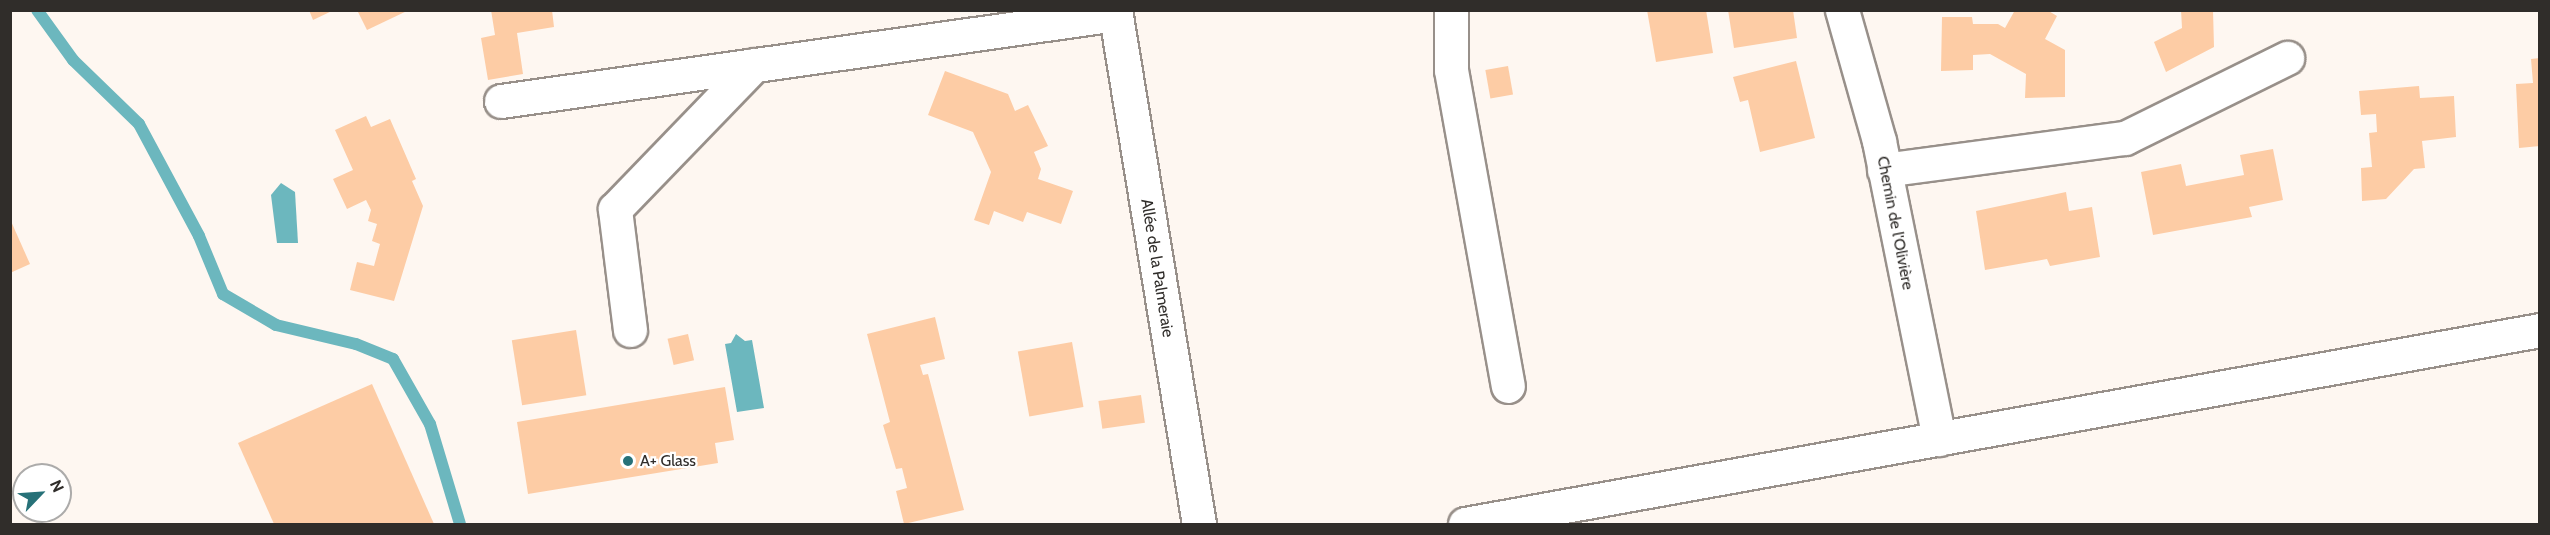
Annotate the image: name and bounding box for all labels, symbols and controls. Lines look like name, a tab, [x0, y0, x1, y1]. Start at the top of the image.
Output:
street label: Chemin de l'Olivière	[1873, 155, 1917, 291]
street label: Allée de la Palmeraie	[1137, 197, 1177, 339]
place label: A+ Glass	[640, 451, 696, 471]
marker: A+ Glass	[621, 454, 635, 468]
north arrow	[12, 463, 72, 523]
text: N	[46, 477, 68, 495]

